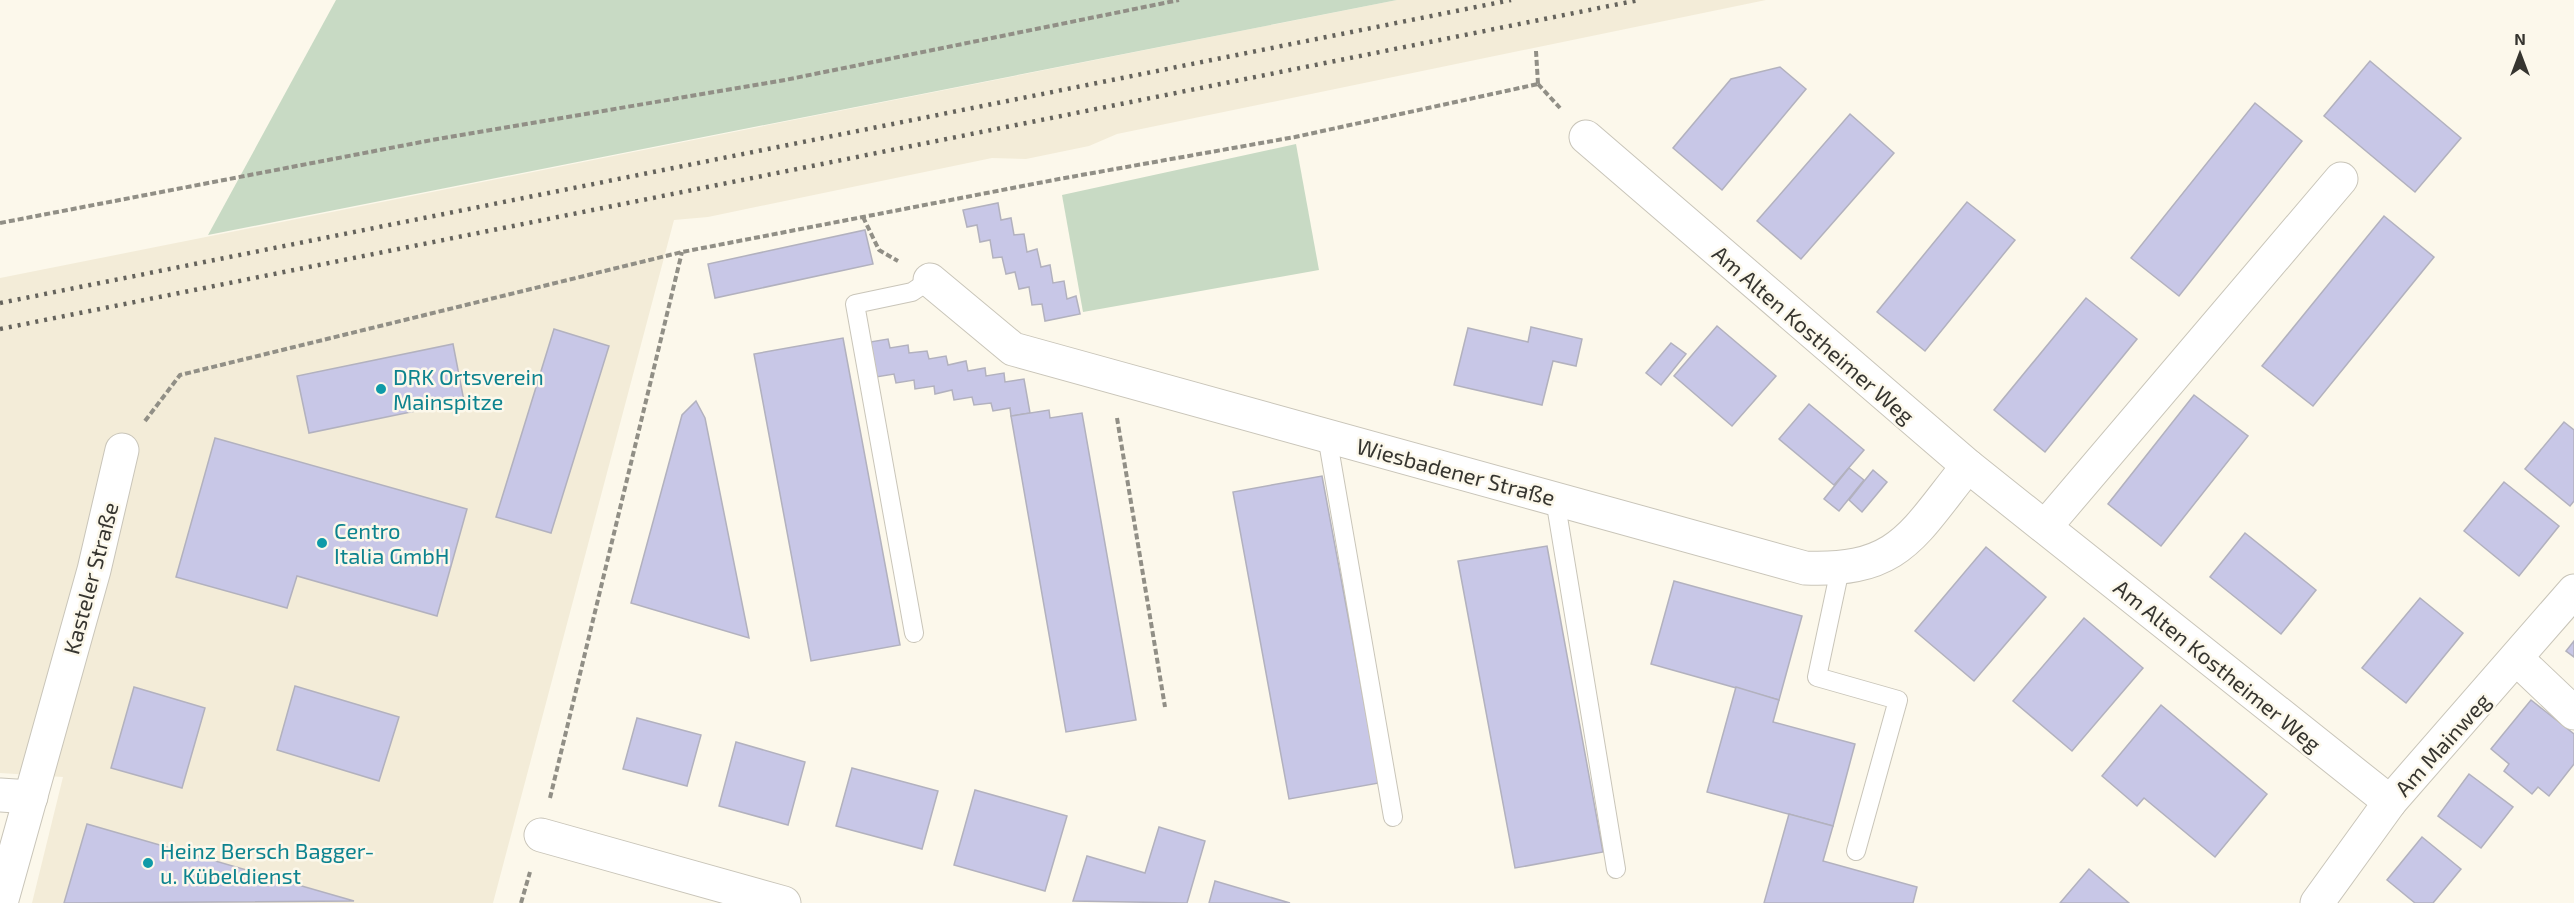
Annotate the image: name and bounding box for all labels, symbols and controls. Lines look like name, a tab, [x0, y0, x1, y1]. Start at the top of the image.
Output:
north arrow	[2490, 24, 2550, 84]
text: N	[2514, 29, 2526, 48]
street label: Am Alten Kostheimer Weg	[1708, 239, 1920, 429]
place label: DRK Ortsverein Mainspitze	[393, 363, 544, 414]
marker: DRK Ortsverein Mainspitze	[374, 382, 388, 396]
street label: Wiesbadener Straße	[1354, 432, 1558, 510]
street label: Kasteler Straße	[57, 499, 123, 657]
place label: Centro Italia GmbH	[334, 517, 450, 568]
marker: Centro Italia GmbH	[315, 536, 329, 550]
street label: Am Alten Kostheimer Weg	[2109, 573, 2327, 757]
street label: Am Mainweg	[2389, 687, 2495, 801]
place label: Heinz Bersch Bagger- u. Kübeldienst	[160, 837, 374, 888]
marker: Heinz Bersch Bagger- u. Kübeldienst	[141, 856, 155, 870]

